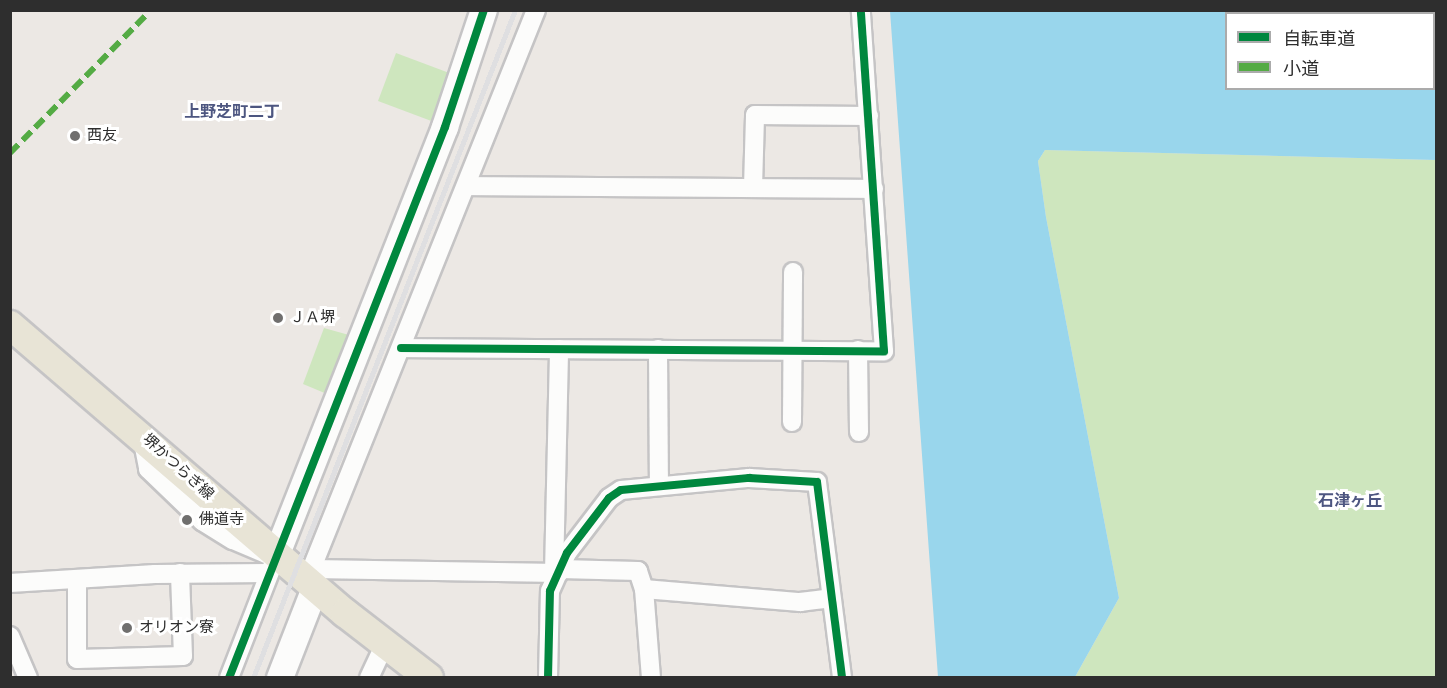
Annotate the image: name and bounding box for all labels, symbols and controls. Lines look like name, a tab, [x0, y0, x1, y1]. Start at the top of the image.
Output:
legend	[1225, 12, 1435, 90]
text: 自転車道	[1283, 28, 1355, 49]
text: 小道	[1283, 58, 1319, 79]
district label: 上野芝町二丁	[184, 102, 280, 122]
place label: 西友	[87, 127, 117, 145]
marker: 西友	[68, 129, 82, 143]
place label: ＪＡ堺	[290, 309, 335, 327]
marker: ＪＡ堺	[271, 311, 285, 325]
street label: 堺かつらぎ線	[139, 430, 217, 504]
district label: 石津ヶ丘	[1318, 491, 1382, 511]
place label: 佛道寺	[199, 511, 244, 529]
marker: 佛道寺	[180, 513, 194, 527]
place label: オリオン寮	[139, 619, 214, 637]
marker: オリオン寮	[120, 621, 134, 635]

